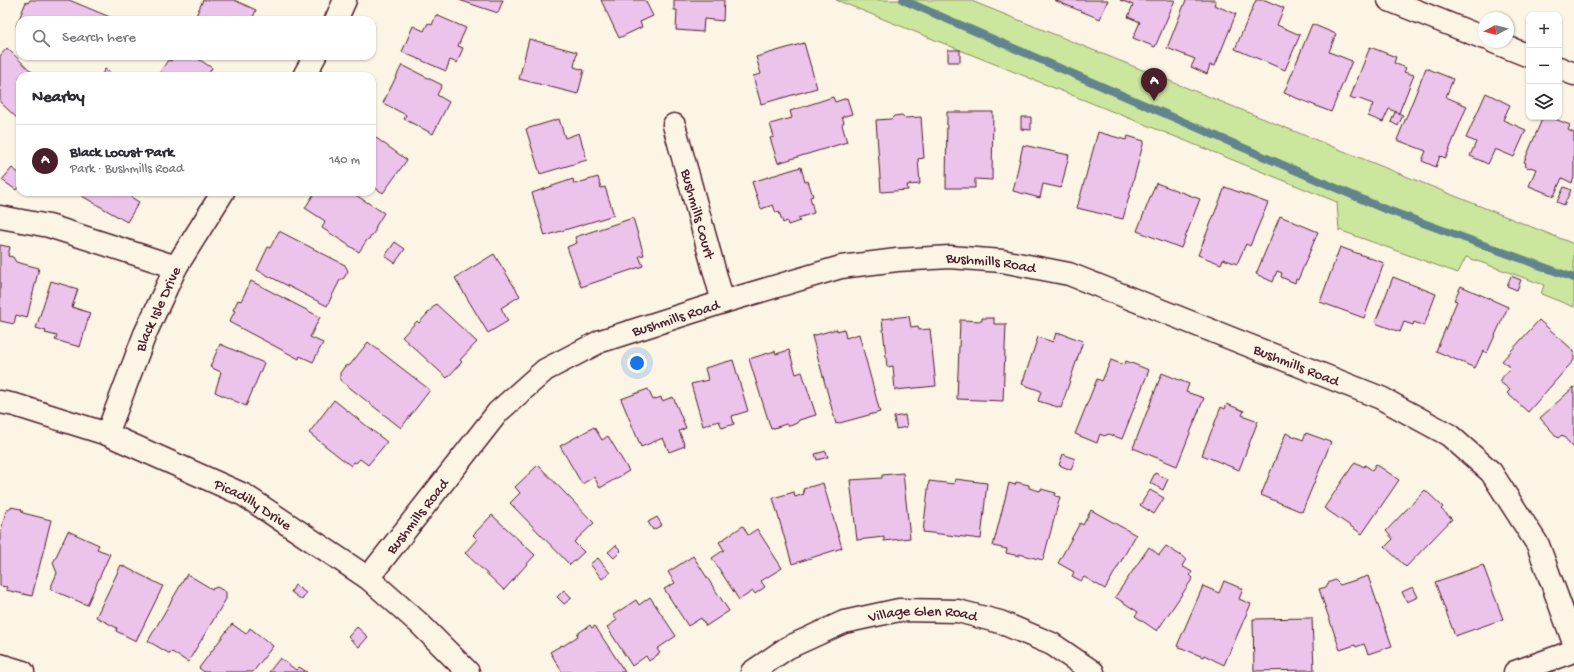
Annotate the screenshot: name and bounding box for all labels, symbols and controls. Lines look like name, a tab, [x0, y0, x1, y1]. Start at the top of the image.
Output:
north arrow	[1478, 12, 1514, 48]
map controls	[1526, 12, 1562, 120]
button: +	[1526, 12, 1562, 48]
search box	[16, 16, 376, 60]
icon: search	[30, 27, 52, 49]
text: Search here	[62, 29, 136, 47]
button: −	[1526, 48, 1562, 84]
pin: A	[1141, 68, 1167, 101]
button: layers	[1526, 84, 1562, 120]
text: Nearby	[32, 88, 85, 108]
text: Black Locust Park	[70, 144, 174, 162]
text: A	[41, 153, 49, 168]
text: 140 m	[329, 153, 360, 168]
text: Park · Bushmills Road	[70, 162, 184, 177]
street label: Bushmills Court	[675, 166, 718, 263]
street label: Bushmills Road	[945, 250, 1038, 279]
street label: Black Isle Drive	[132, 264, 186, 355]
street label: Bushmills Road	[629, 296, 723, 342]
street label: Bushmills Road	[1249, 341, 1343, 392]
your location	[627, 353, 647, 373]
street label: Picadilly Drive	[210, 475, 295, 535]
street label: Bushmills Road	[383, 475, 454, 559]
street label: Village Glen Road	[866, 602, 980, 628]

